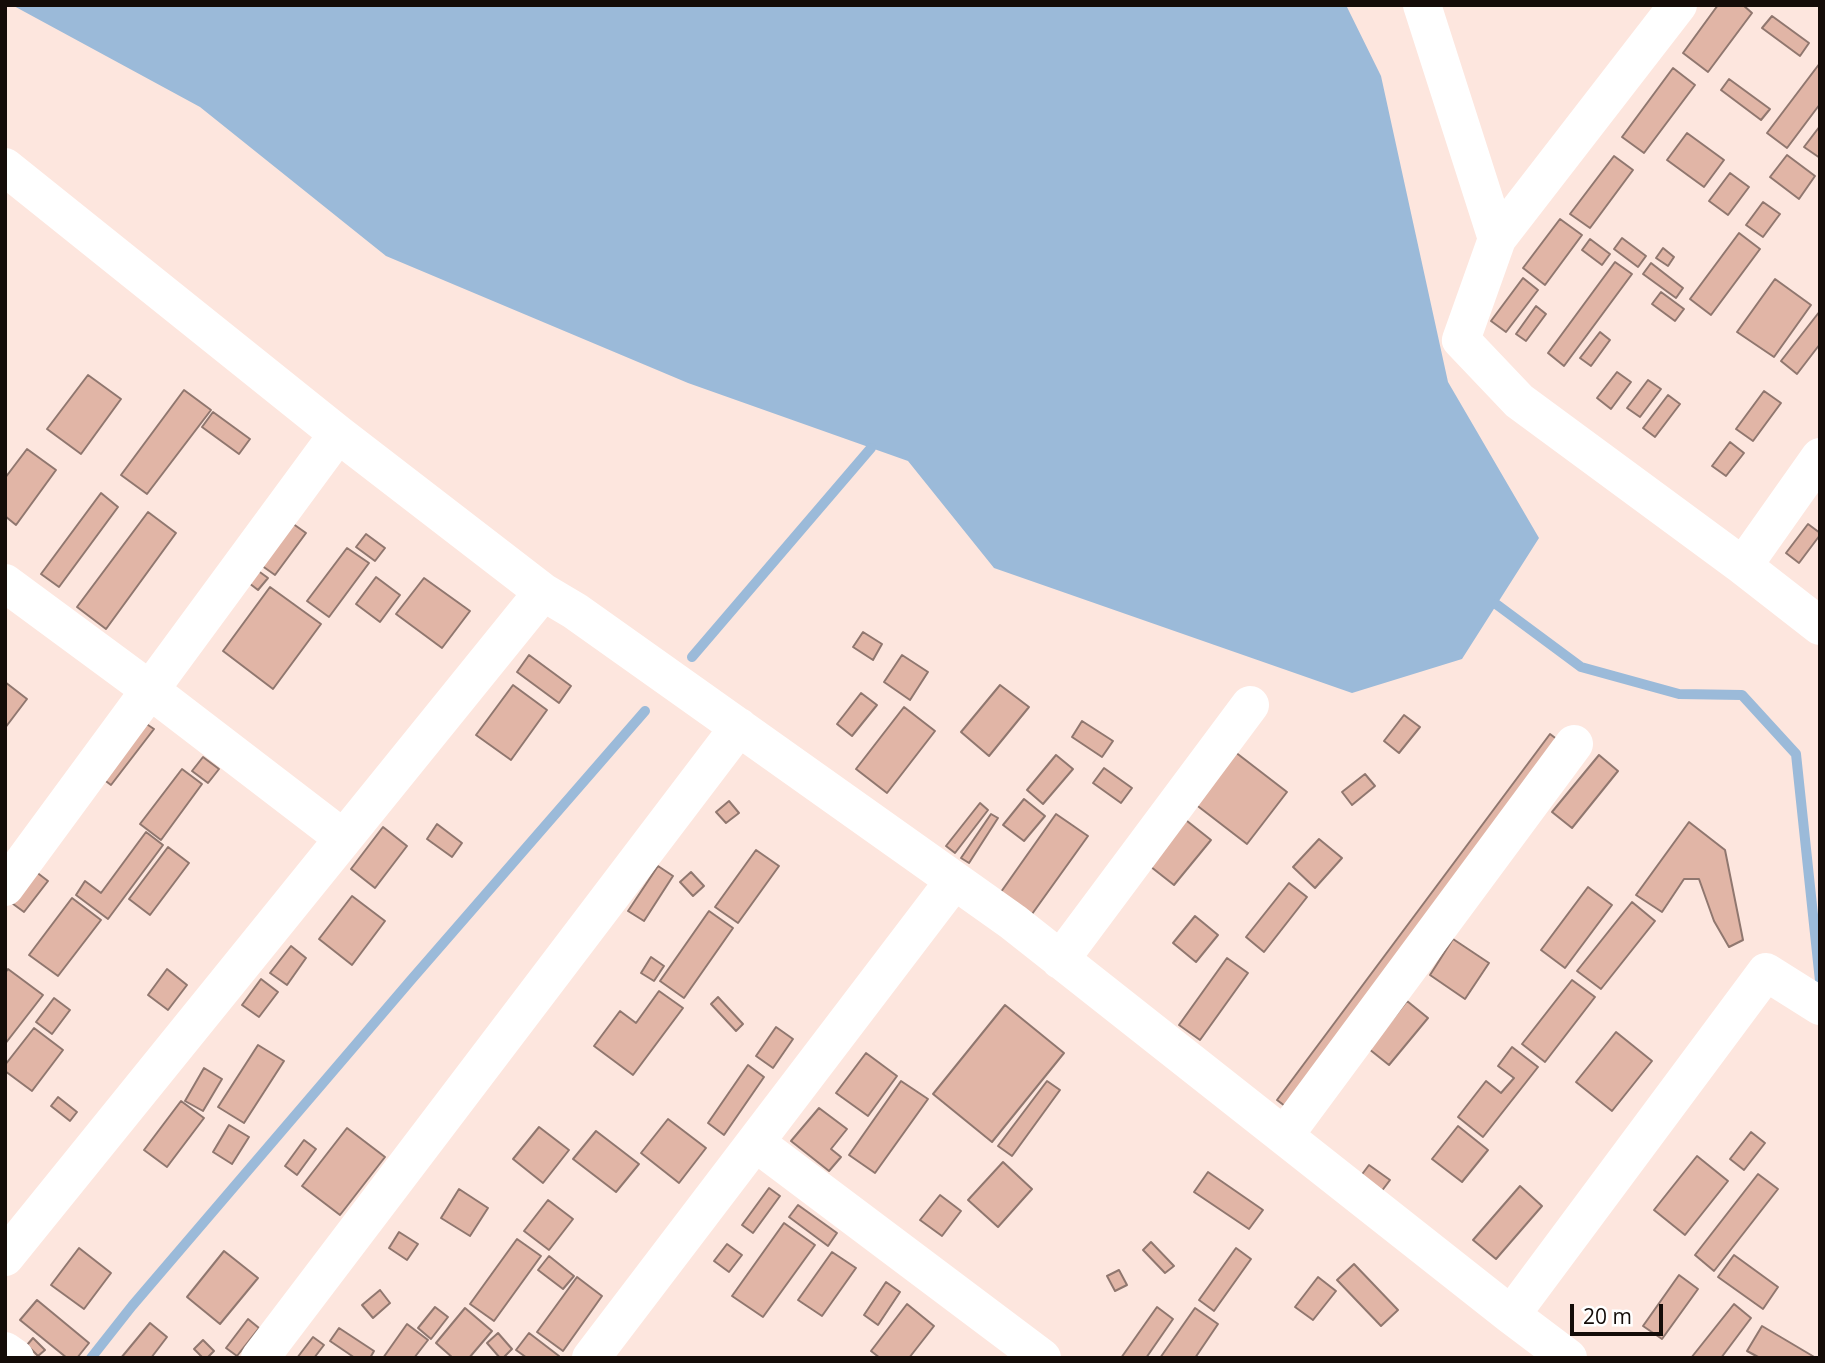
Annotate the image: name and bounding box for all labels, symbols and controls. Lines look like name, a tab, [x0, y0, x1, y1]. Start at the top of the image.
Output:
scale bar	[1573, 1290, 1666, 1334]
text: 20 m	[1583, 1302, 1632, 1330]

